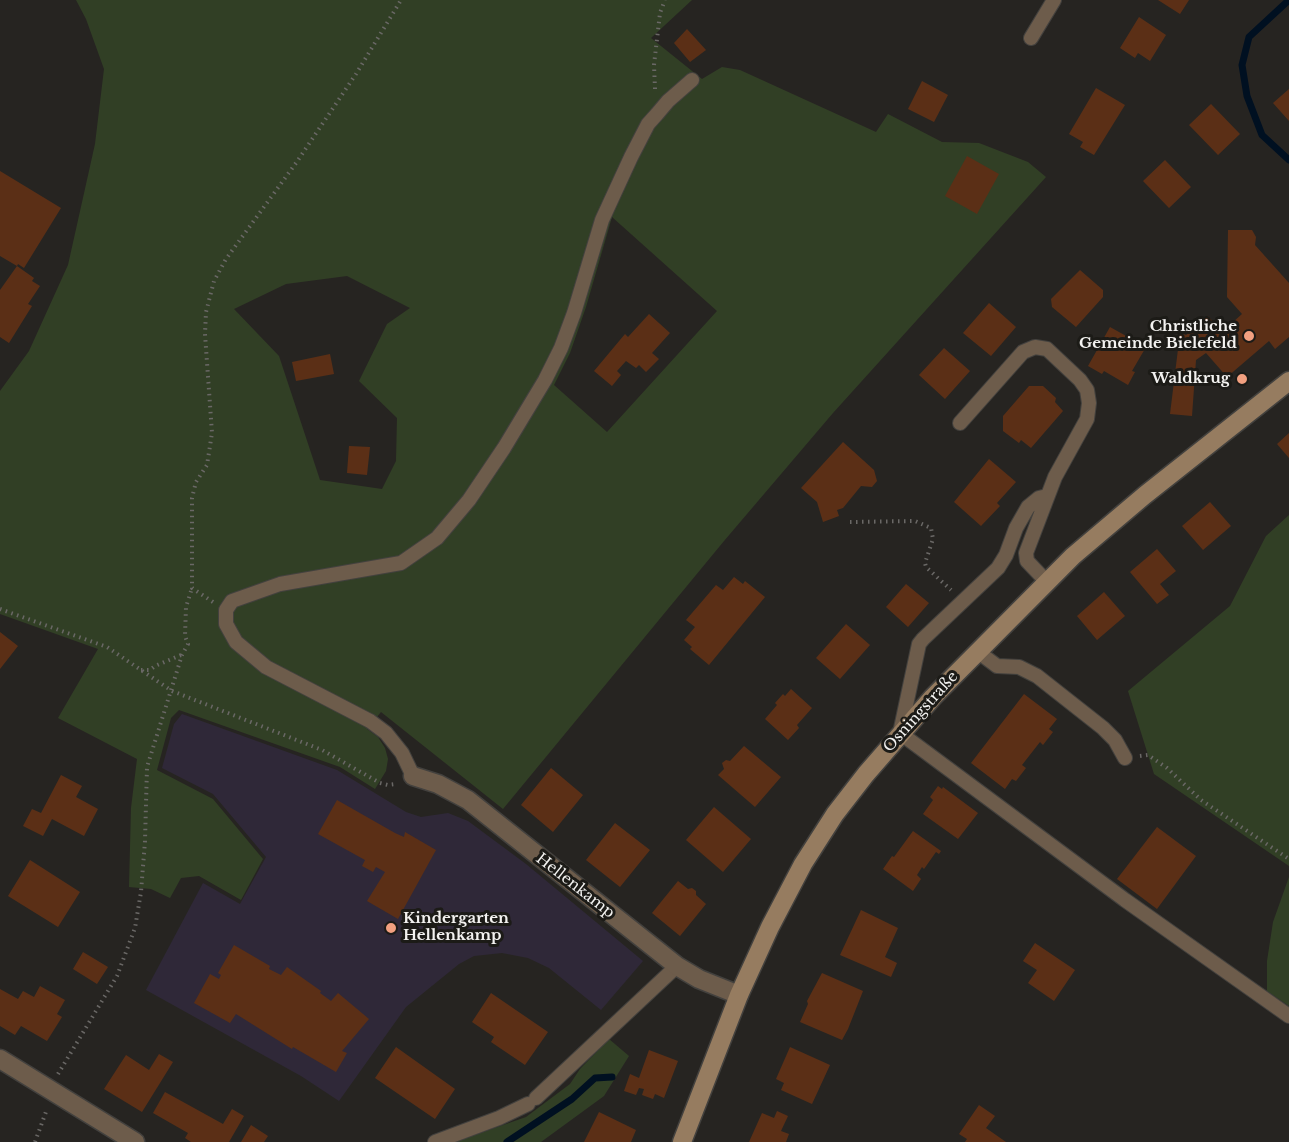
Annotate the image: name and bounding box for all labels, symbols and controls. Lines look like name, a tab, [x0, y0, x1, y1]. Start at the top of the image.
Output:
place label: Christliche Gemeinde Bielefeld	[1079, 318, 1237, 353]
marker: Christliche Gemeinde Bielefeld	[1242, 329, 1256, 343]
place label: Waldkrug	[1151, 370, 1230, 388]
marker: Waldkrug	[1235, 372, 1249, 386]
street label: Osningstraße	[880, 668, 962, 756]
street label: Hellenkamp	[532, 850, 618, 922]
place label: Kindergarten Hellenkamp	[403, 910, 509, 945]
marker: Kindergarten Hellenkamp	[384, 921, 398, 935]

